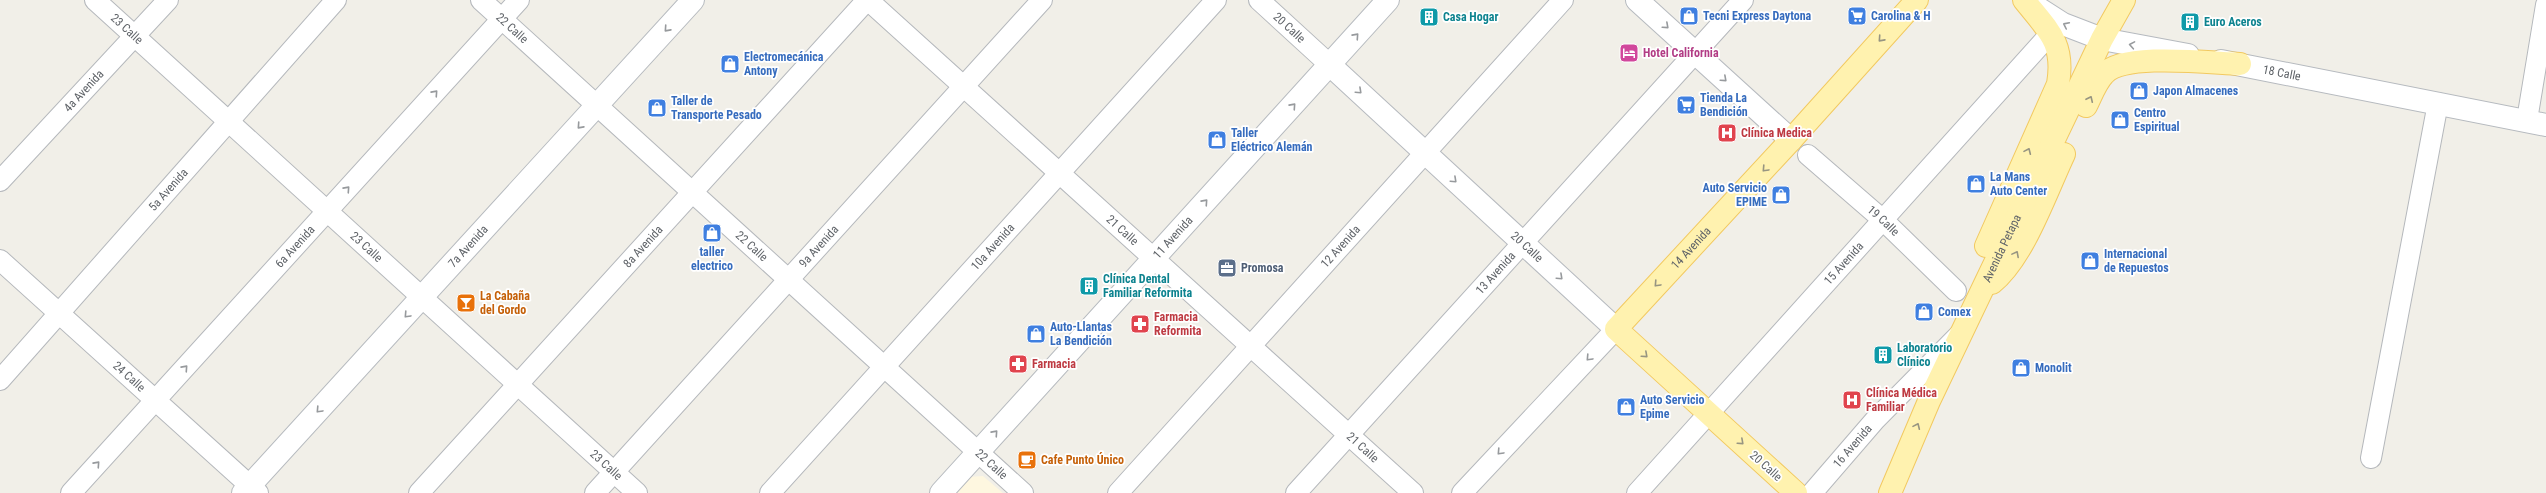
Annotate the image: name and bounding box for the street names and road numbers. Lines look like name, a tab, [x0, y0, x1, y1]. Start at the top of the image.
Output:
street label: 22 Calle	[493, 10, 531, 47]
street label: 20 Calle	[1270, 10, 1308, 46]
street label: 23 Calle	[108, 11, 146, 47]
street label: 18 Calle	[2262, 62, 2302, 84]
street label: 4a Avenida	[61, 67, 107, 115]
street label: 5a Avenida	[146, 165, 191, 214]
street label: 19 Calle	[1864, 203, 1902, 239]
street label: 21 Calle	[1103, 212, 1142, 248]
street label: Avenida Petapa	[1980, 212, 2024, 285]
street label: 11 Avenida	[1150, 213, 1196, 261]
street label: 10a Avenida	[968, 220, 1018, 273]
street label: 6a Avenida	[272, 222, 318, 271]
street label: 7a Avenida	[445, 222, 491, 270]
street label: 8a Avenida	[620, 222, 666, 271]
street label: 9a Avenida	[796, 222, 842, 270]
street label: 12 Avenida	[1318, 222, 1363, 271]
street label: 14 Avenida	[1668, 224, 1714, 272]
street label: 22 Calle	[733, 228, 771, 265]
street label: 23 Calle	[348, 229, 386, 265]
street label: 20 Calle	[1508, 229, 1546, 265]
street label: 15 Avenida	[1821, 239, 1867, 287]
street label: 13 Avenida	[1473, 249, 1518, 297]
street label: 24 Calle	[110, 359, 148, 395]
street label: 16 Avenida	[1830, 422, 1875, 470]
street label: 21 Calle	[1344, 429, 1382, 466]
street label: 22 Calle	[973, 446, 1011, 483]
street label: 23 Calle	[587, 447, 625, 483]
street label: 20 Calle	[1747, 448, 1785, 484]

